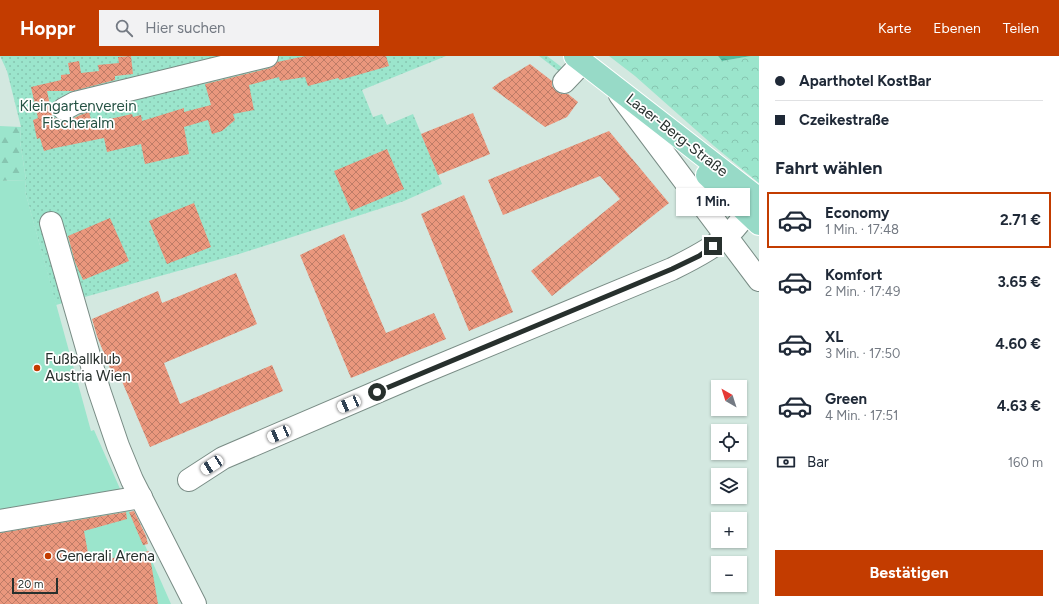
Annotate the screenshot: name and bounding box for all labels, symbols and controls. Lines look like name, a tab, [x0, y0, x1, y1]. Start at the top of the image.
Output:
search box	[99, 10, 379, 46]
text: Hoppr	[20, 17, 75, 40]
icon: search	[113, 17, 135, 39]
text: Hier suchen	[145, 19, 225, 37]
text: Karte	[878, 20, 911, 37]
text: Ebenen	[933, 20, 981, 37]
text: Teilen	[1003, 20, 1039, 37]
text: Aparthotel KostBar	[799, 72, 931, 90]
street label: Laaer-Berg-Straße	[622, 90, 732, 180]
park label: Kleingartenverein Fischeralm	[19, 97, 137, 132]
text: Czeikestraße	[799, 111, 889, 129]
text: Fahrt wählen	[775, 157, 882, 179]
callout: 1 Min.	[676, 188, 750, 216]
text: 1 Min.	[696, 194, 730, 209]
icon: car	[777, 202, 813, 238]
text: Economy	[825, 204, 890, 222]
text: 2.71 €	[1000, 211, 1041, 229]
text: 1 Min. · 17:48	[825, 222, 899, 237]
route end	[704, 237, 722, 255]
icon: car	[777, 264, 813, 300]
text: Komfort	[825, 266, 882, 284]
text: 3.65 €	[998, 273, 1041, 291]
text: 2 Min. · 17:49	[825, 284, 900, 299]
icon: car	[777, 326, 813, 362]
text: XL	[825, 328, 843, 346]
text: 4.60 €	[995, 335, 1041, 353]
text: 3 Min. · 17:50	[825, 346, 900, 361]
place label: Fußballklub Austria Wien	[45, 350, 131, 385]
marker: Fußballklub Austria Wien	[32, 363, 42, 373]
north arrow	[711, 380, 747, 416]
map controls	[711, 380, 747, 592]
route start	[368, 383, 386, 401]
icon: car	[777, 388, 813, 424]
text: Green	[825, 390, 867, 408]
car	[336, 394, 362, 414]
text: 4.63 €	[997, 397, 1041, 415]
text: 4 Min. · 17:51	[825, 408, 898, 423]
car	[266, 424, 292, 444]
button: locate	[711, 424, 747, 460]
icon: cash	[775, 451, 797, 473]
car	[199, 453, 225, 477]
text: Bar	[807, 453, 829, 471]
text: 160 m	[1008, 455, 1043, 470]
button: layers	[711, 468, 747, 504]
button: +	[711, 512, 747, 548]
place label: Generali Arena	[56, 547, 155, 565]
button: Bestätigen	[775, 550, 1043, 596]
marker: Generali Arena	[43, 551, 53, 561]
button: −	[711, 556, 747, 592]
scale bar	[12, 576, 58, 595]
text: 20 m	[18, 578, 43, 591]

